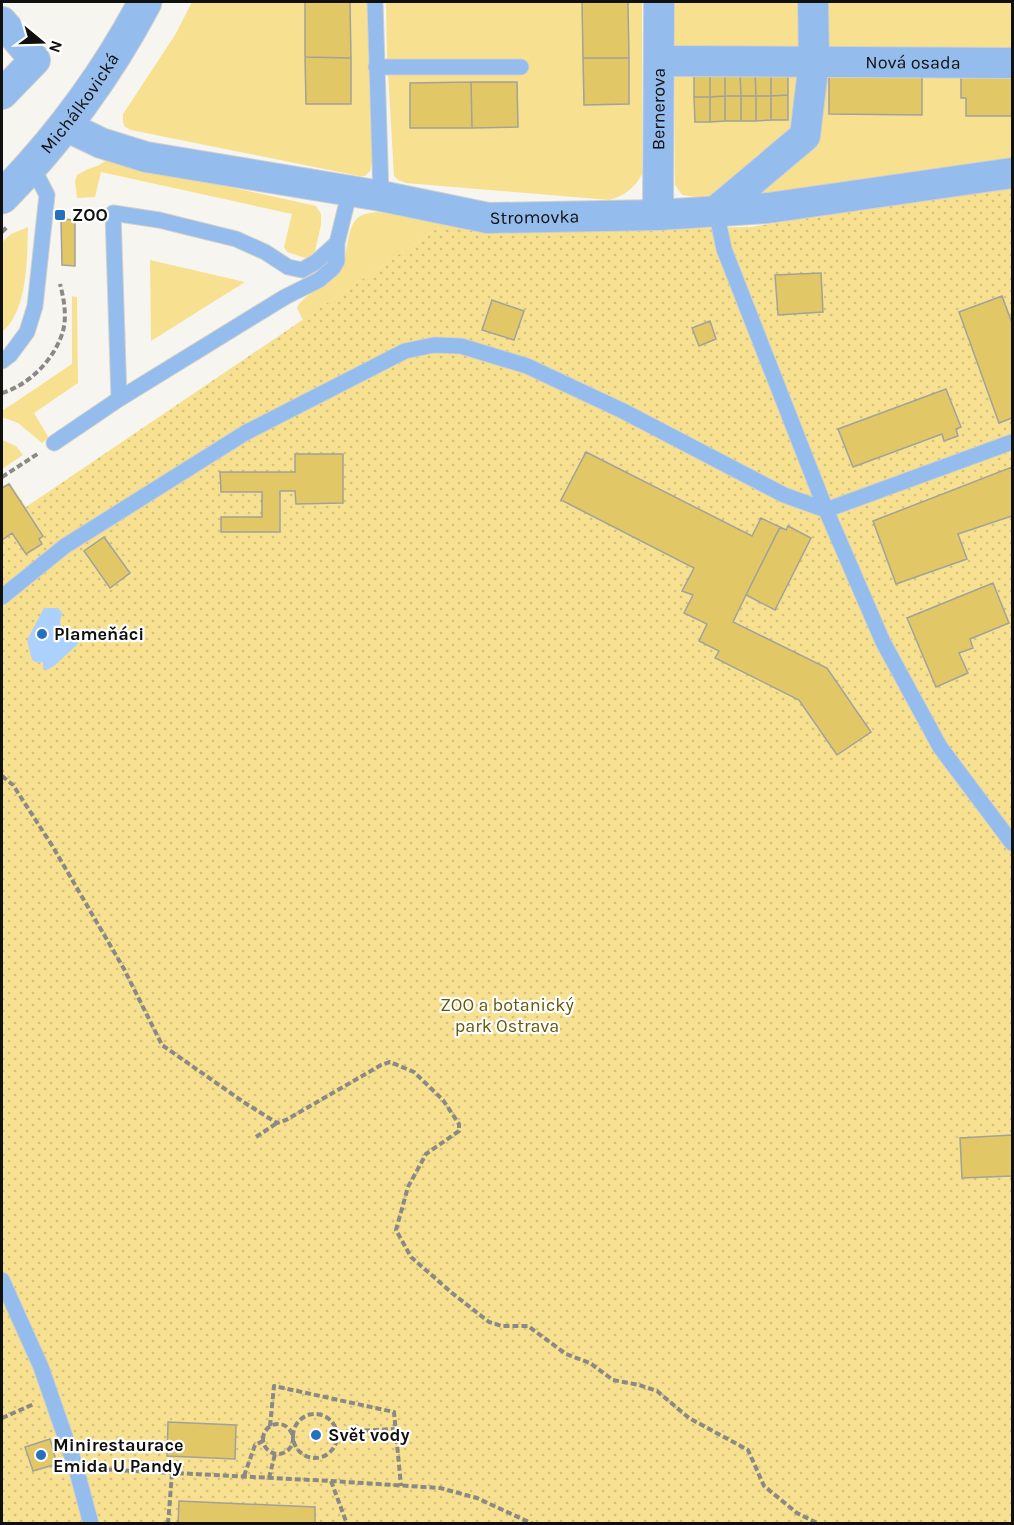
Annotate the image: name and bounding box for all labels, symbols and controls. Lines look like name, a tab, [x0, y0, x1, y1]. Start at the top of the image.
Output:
north arrow	[12, 12, 72, 72]
text: N	[45, 38, 67, 55]
street label: Michálkovická	[36, 49, 124, 158]
street label: Nová osada	[865, 51, 961, 74]
street label: Bernerova	[647, 68, 670, 150]
place label: ZOO	[72, 204, 108, 226]
street label: Stromovka	[489, 205, 580, 229]
marker: ZOO	[53, 208, 67, 222]
place label: Plameňáci	[54, 623, 144, 645]
marker: Plameňáci	[35, 627, 49, 641]
park label: ZOO a botanický park Ostrava	[440, 994, 574, 1037]
place label: Svět vody	[328, 1424, 410, 1446]
marker: Svět vody	[309, 1428, 323, 1442]
place label: Minirestaurace Emida U Pandy	[53, 1434, 183, 1477]
marker: Minirestaurace Emida U Pandy	[34, 1448, 48, 1462]

